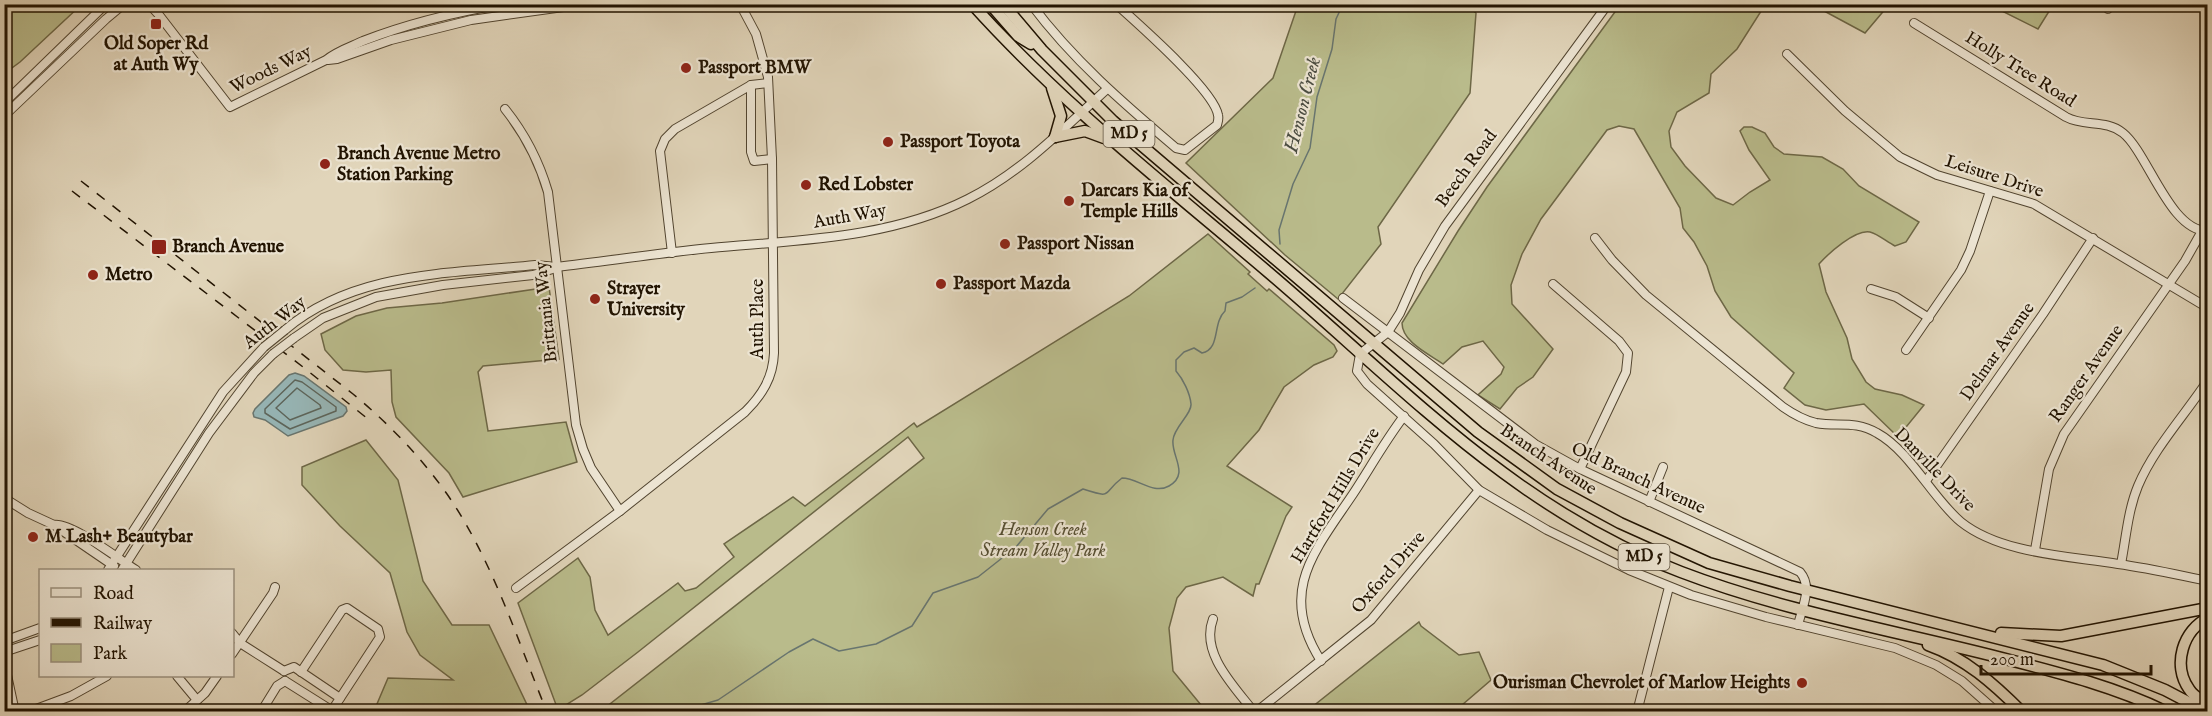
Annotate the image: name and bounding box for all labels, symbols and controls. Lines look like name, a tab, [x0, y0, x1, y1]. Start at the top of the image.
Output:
marker: Old Soper Rd at Auth Wy	[149, 17, 163, 31]
street label: Holly Tree Road	[1960, 27, 2080, 114]
place label: Old Soper Rd at Auth Wy	[104, 33, 208, 77]
street label: Woods Way	[226, 40, 316, 100]
water label: Henson Creek	[1279, 55, 1327, 156]
place label: Passport BMW	[698, 57, 813, 80]
marker: Passport BMW	[679, 61, 693, 75]
road number: MD 5	[1104, 121, 1154, 147]
street label: Beech Road	[1431, 125, 1503, 212]
place label: Passport Toyota	[900, 131, 1021, 154]
marker: Passport Toyota	[881, 135, 895, 149]
place label: Branch Avenue Metro Station Parking	[337, 143, 501, 187]
street label: Leisure Drive	[1942, 150, 2046, 204]
marker: Branch Avenue Metro Station Parking	[318, 157, 332, 171]
place label: Red Lobster	[818, 174, 913, 197]
marker: Red Lobster	[799, 178, 813, 192]
place label: Darcars Kia of Temple Hills	[1080, 180, 1191, 224]
marker: Darcars Kia of Temple Hills	[1062, 194, 1076, 208]
street label: Auth Way	[811, 199, 888, 235]
place label: Passport Nissan	[1017, 233, 1135, 256]
place label: Branch Avenue	[172, 236, 285, 259]
marker: Passport Nissan	[998, 237, 1012, 251]
marker: Branch Avenue	[150, 238, 168, 256]
street label: Brittania Way	[530, 260, 564, 364]
place label: Metro	[105, 264, 153, 287]
marker: Metro	[86, 268, 100, 282]
place label: Passport Mazda	[953, 273, 1071, 296]
marker: Passport Mazda	[934, 277, 948, 291]
place label: Strayer University	[606, 278, 686, 322]
street label: Auth Place	[747, 279, 770, 360]
street label: Auth Way	[238, 291, 311, 355]
marker: Strayer University	[588, 292, 602, 306]
street label: Delmar Avenue	[1956, 298, 2040, 406]
street label: Ranger Avenue	[2045, 320, 2129, 428]
street label: Branch Avenue	[1495, 419, 1601, 501]
street label: Danville Drive	[1888, 423, 1980, 517]
street label: Hartford Hills Drive	[1286, 424, 1386, 568]
street label: Old Branch Avenue	[1567, 438, 1709, 520]
park label: Henson Creek Stream Valley Park	[981, 519, 1105, 563]
place label: M Lash+ Beautybar	[45, 526, 193, 549]
street label: Oxford Drive	[1347, 527, 1431, 619]
marker: M Lash+ Beautybar	[26, 530, 40, 544]
road number: MD 5	[1618, 544, 1670, 570]
legend	[39, 569, 234, 677]
text: Road	[93, 583, 134, 606]
text: Railway	[93, 613, 152, 636]
scale bar	[1981, 638, 2150, 676]
text: Park	[93, 643, 128, 666]
text: 200 m	[1990, 649, 2034, 672]
place label: Ourisman Chevrolet of Marlow Heights	[1493, 672, 1791, 695]
marker: Ourisman Chevrolet of Marlow Heights	[1795, 676, 1809, 690]

